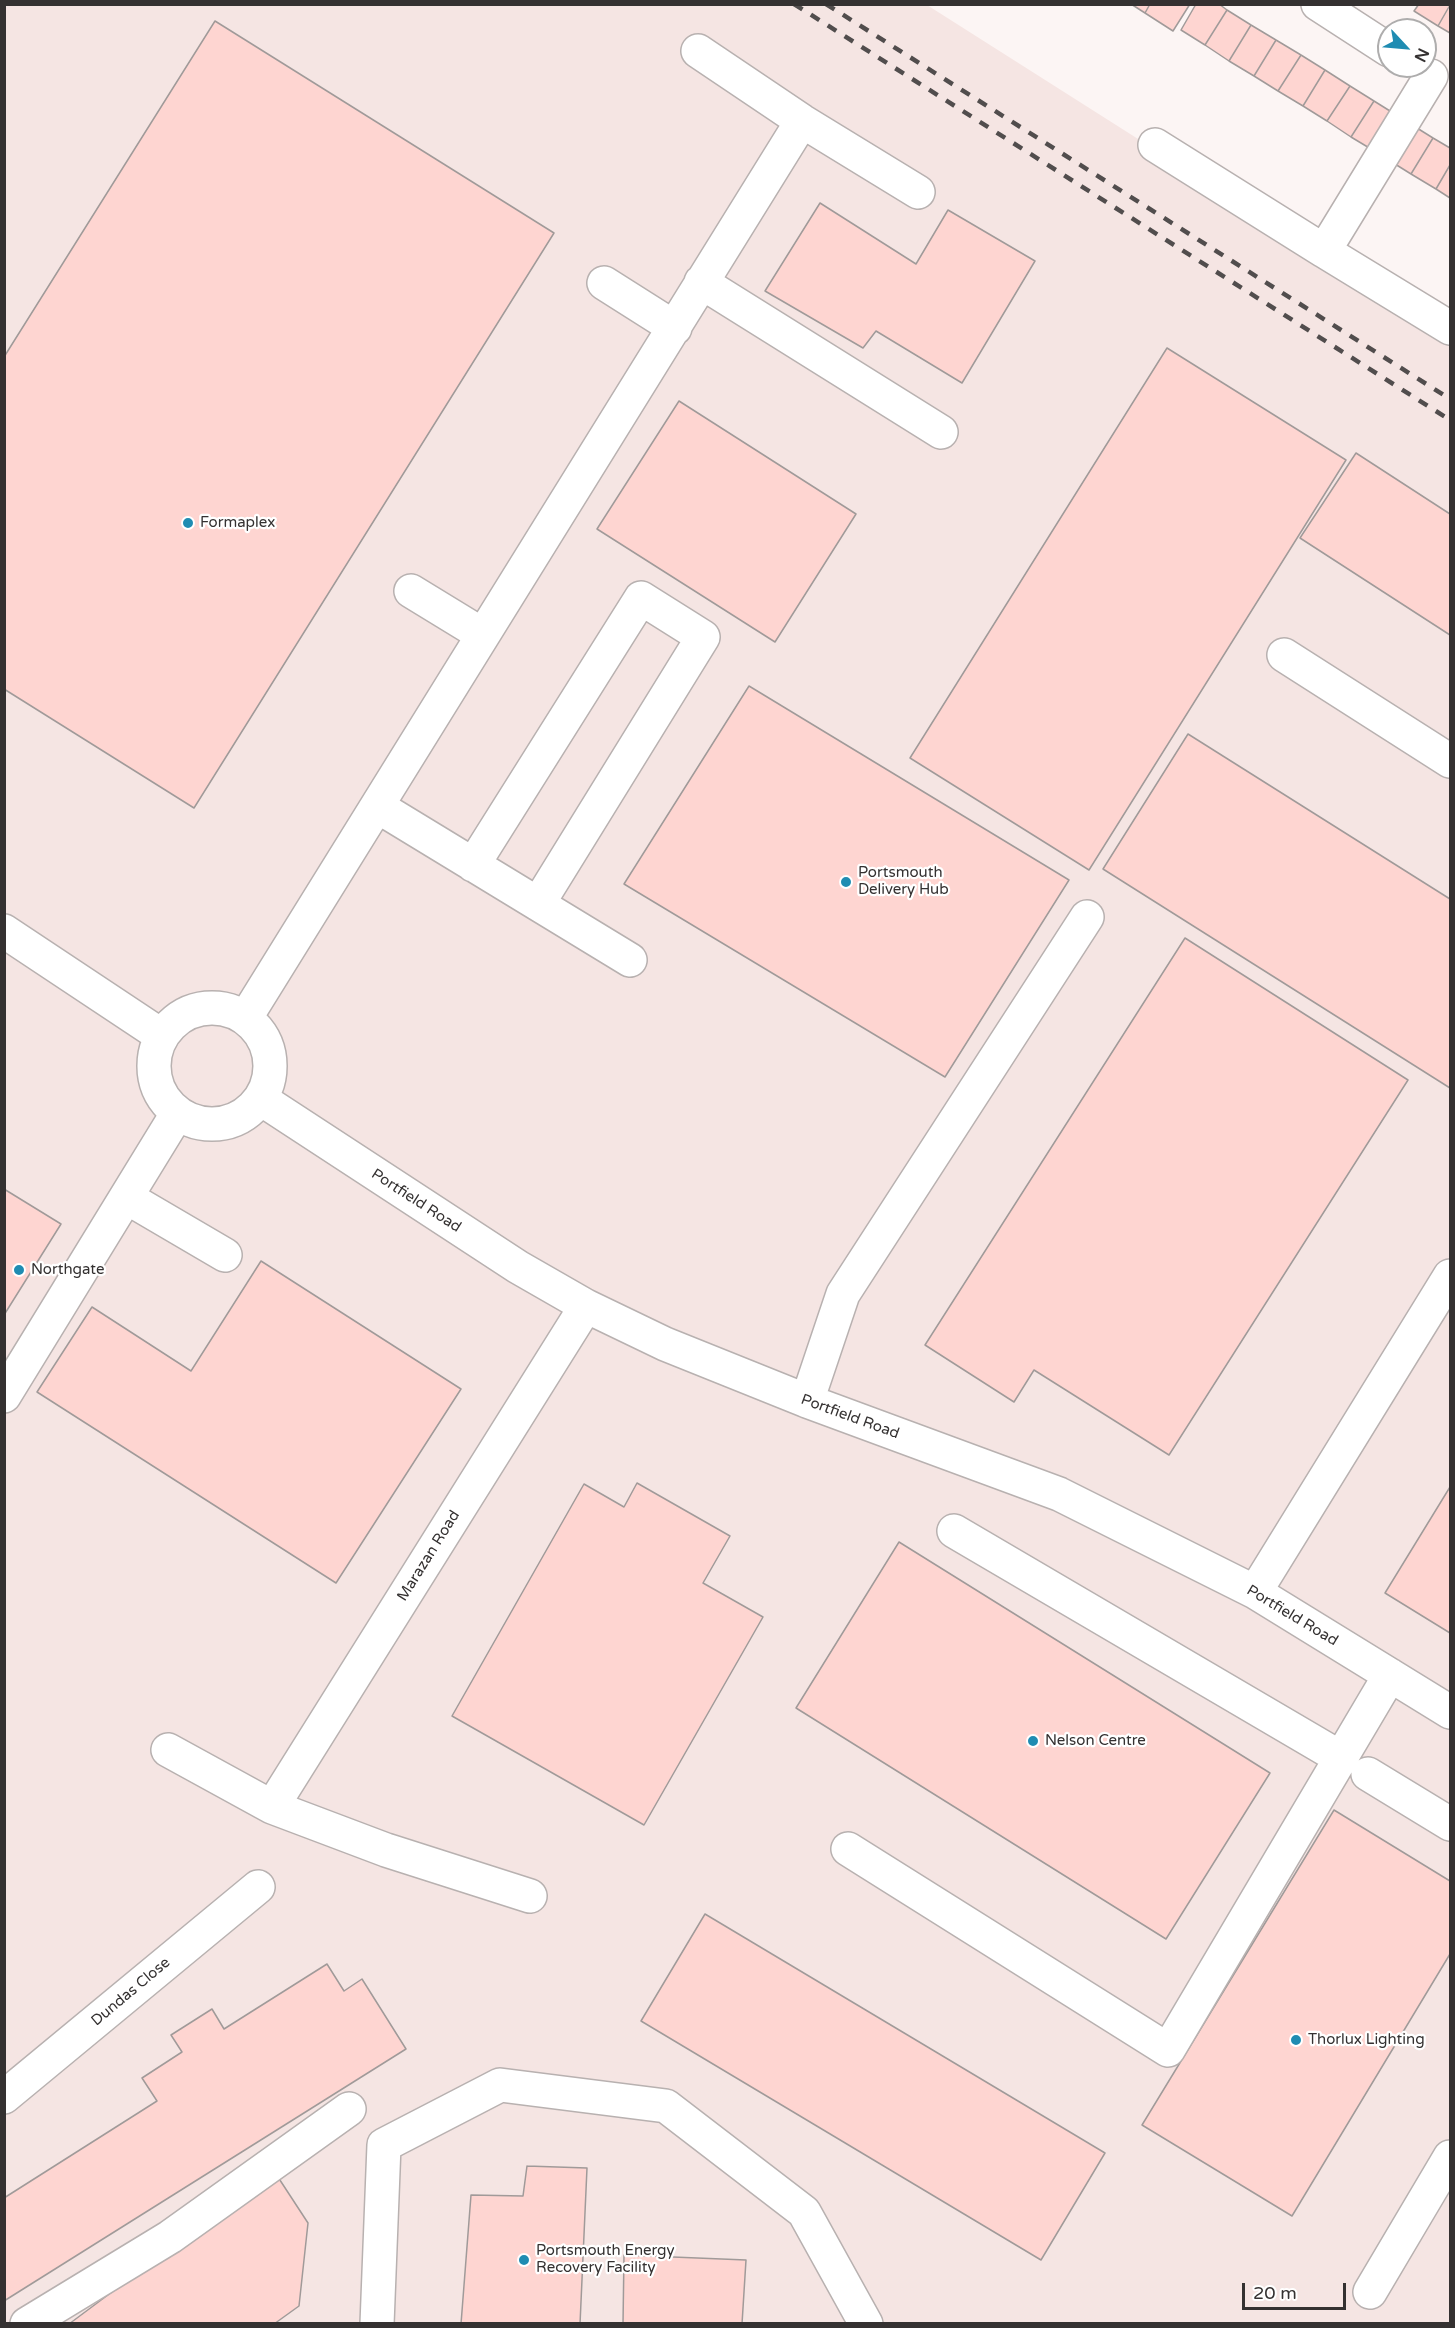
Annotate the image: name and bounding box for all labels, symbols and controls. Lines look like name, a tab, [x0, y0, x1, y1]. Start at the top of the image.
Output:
north arrow	[1377, 18, 1437, 78]
text: N	[1410, 45, 1433, 65]
place label: Formaplex	[200, 514, 275, 532]
marker: Formaplex	[181, 516, 195, 530]
place label: Portsmouth Delivery Hub	[858, 864, 949, 899]
marker: Portsmouth Delivery Hub	[839, 875, 853, 889]
street label: Portfield Road	[368, 1165, 464, 1237]
place label: Northgate	[31, 1261, 104, 1279]
marker: Northgate	[12, 1263, 26, 1277]
street label: Portfield Road	[798, 1391, 902, 1443]
street label: Marazan Road	[394, 1507, 464, 1605]
street label: Portfield Road	[1243, 1582, 1341, 1650]
place label: Nelson Centre	[1045, 1732, 1146, 1750]
marker: Nelson Centre	[1026, 1734, 1040, 1748]
street label: Dundas Close	[88, 1954, 174, 2030]
place label: Thorlux Lighting	[1308, 2031, 1425, 2049]
marker: Thorlux Lighting	[1289, 2033, 1303, 2047]
place label: Portsmouth Energy Recovery Facility	[536, 2242, 675, 2277]
marker: Portsmouth Energy Recovery Facility	[517, 2253, 531, 2267]
scale bar	[1245, 2271, 1348, 2309]
text: 20 m	[1253, 2282, 1297, 2304]

